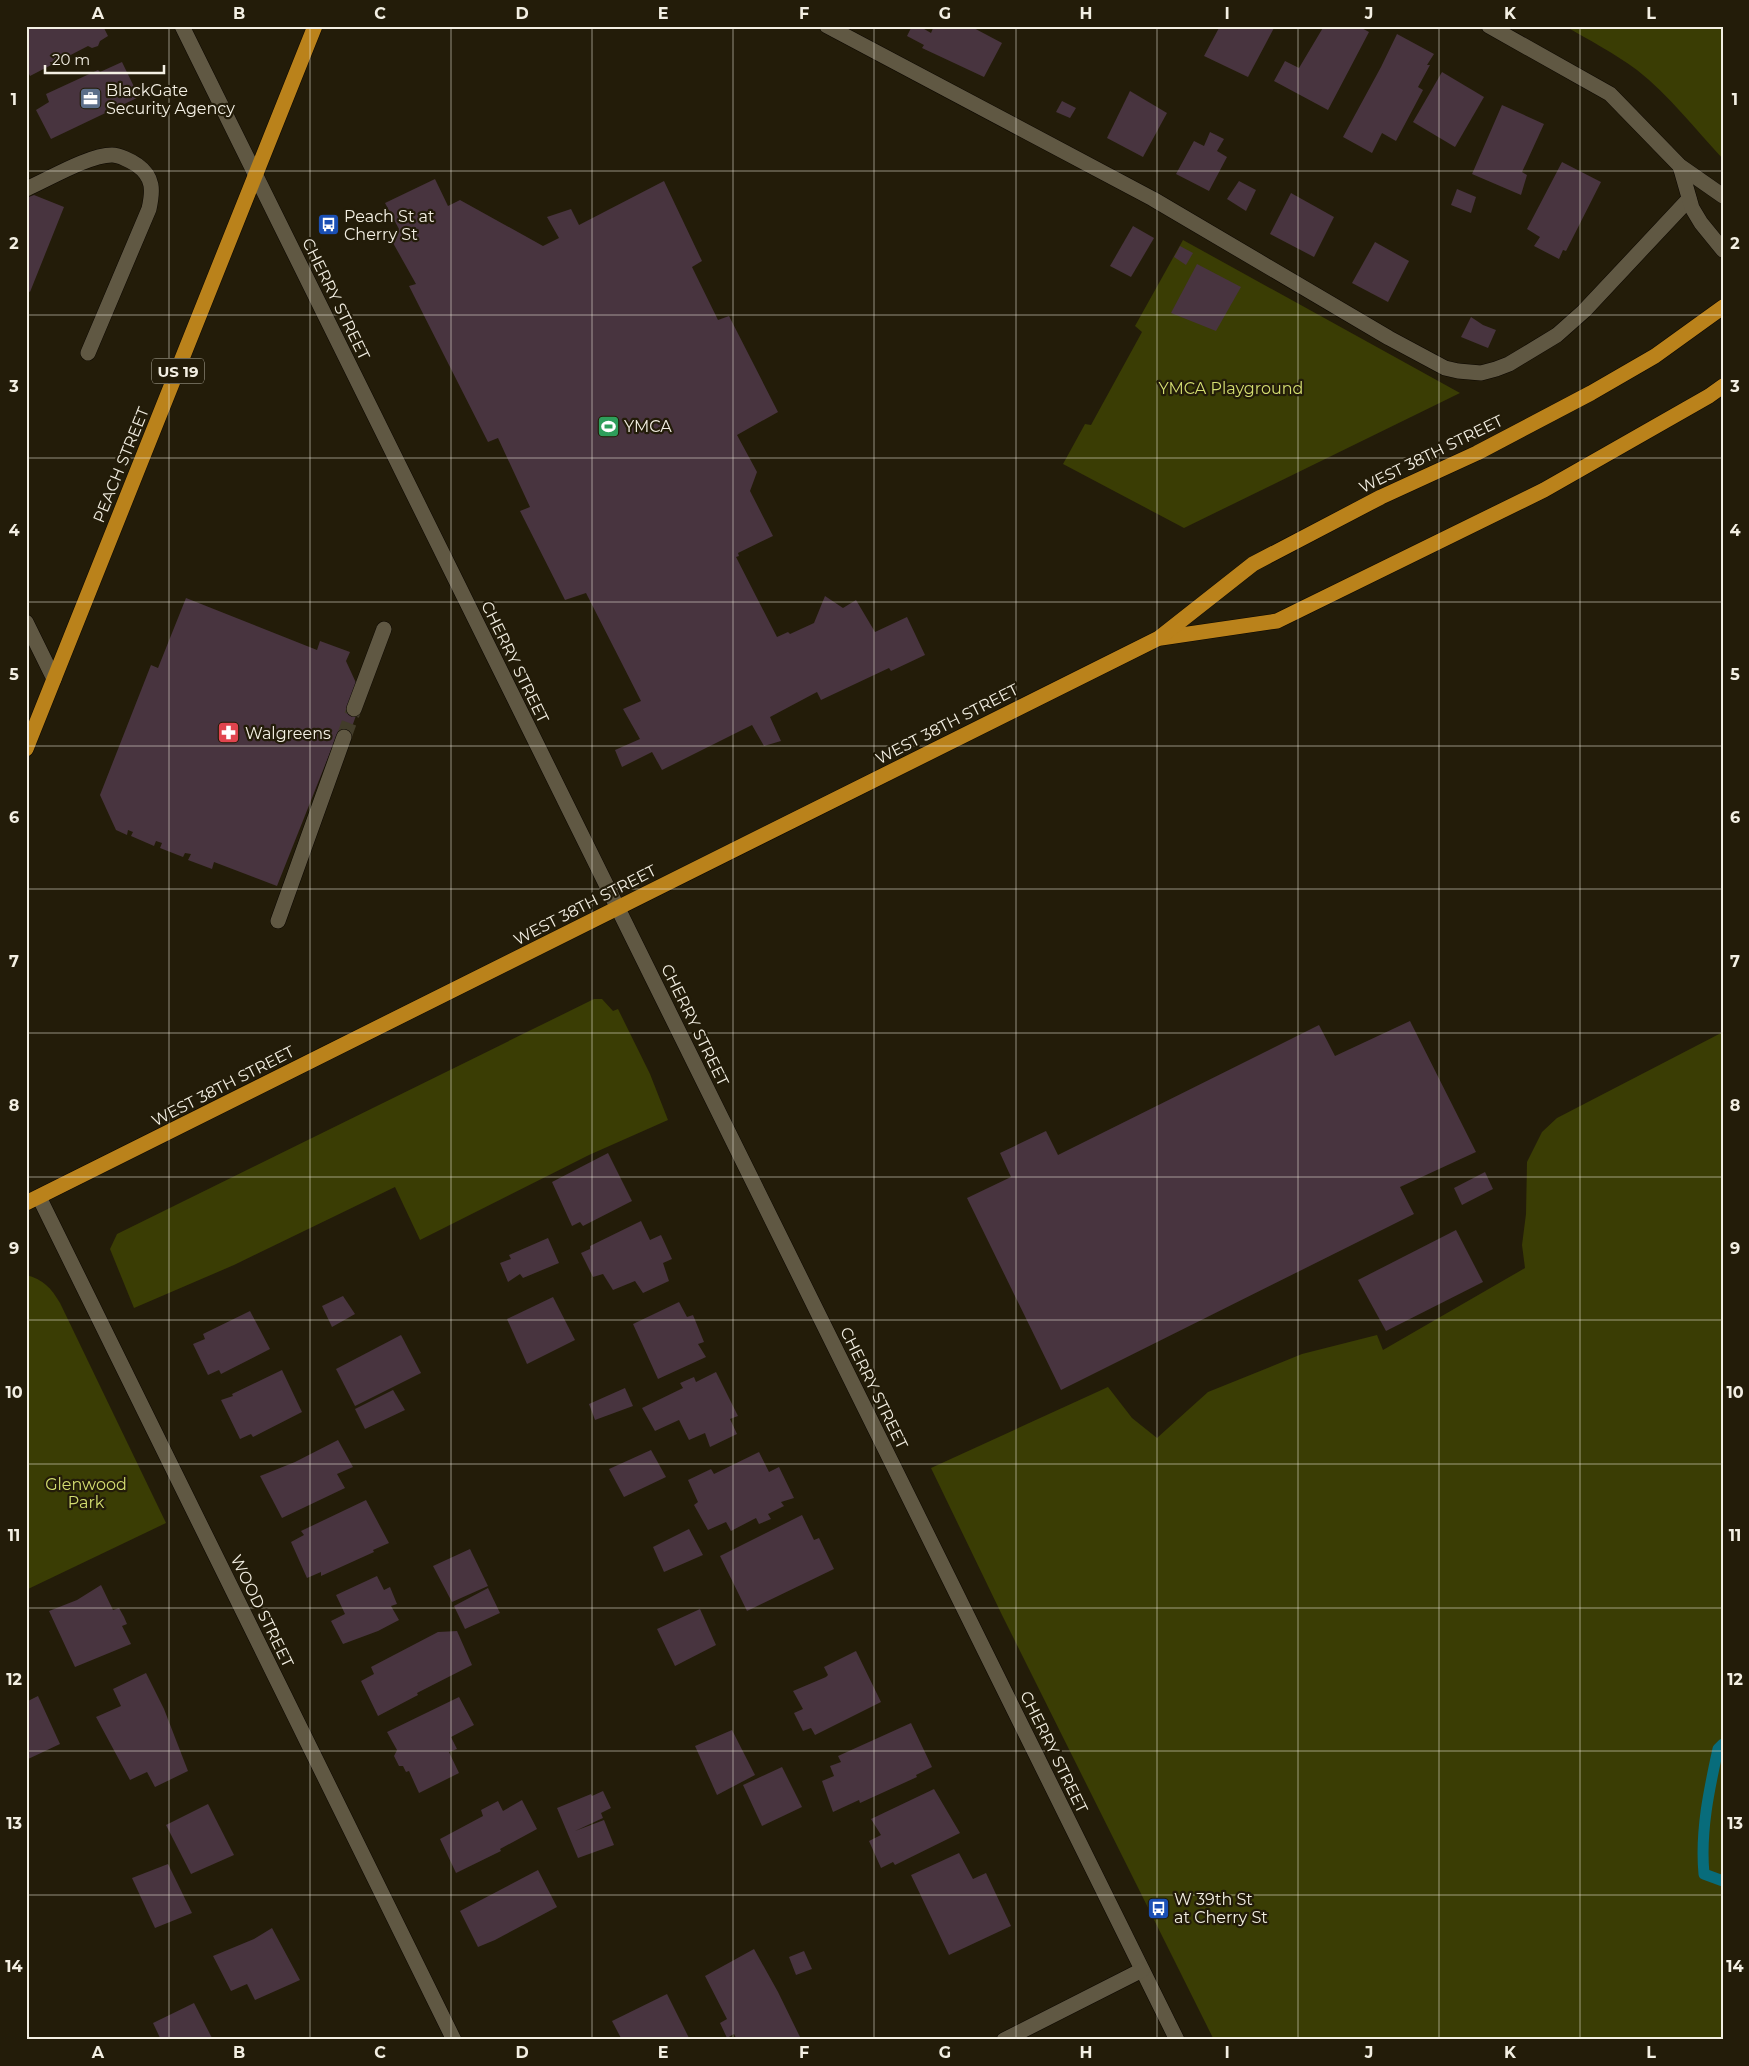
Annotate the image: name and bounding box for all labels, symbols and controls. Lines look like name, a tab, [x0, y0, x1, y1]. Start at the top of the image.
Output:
text: A	[91, 4, 105, 23]
text: B	[233, 4, 245, 23]
text: C	[374, 4, 386, 23]
text: D	[515, 4, 529, 23]
text: E	[658, 4, 668, 23]
text: F	[799, 4, 809, 23]
text: G	[939, 4, 951, 23]
text: H	[1080, 4, 1092, 23]
text: I	[1224, 4, 1230, 23]
text: J	[1364, 4, 1373, 23]
text: K	[1504, 4, 1517, 23]
text: L	[1646, 4, 1656, 23]
scale bar	[45, 42, 164, 74]
text: 20 m	[52, 50, 90, 69]
place label: BlackGate Security Agency	[106, 81, 235, 118]
office icon: BlackGate Security Agency	[78, 87, 102, 111]
text: 1	[11, 90, 17, 109]
text: 1	[1732, 90, 1738, 109]
place label: Peach St at Cherry St	[344, 207, 435, 244]
bus stop icon: Peach St at Cherry St	[316, 213, 340, 237]
text: 2	[9, 234, 19, 253]
text: 2	[1730, 234, 1740, 253]
street label: CHERRY STREET	[298, 235, 374, 364]
road number: US 19	[152, 358, 204, 384]
text: 3	[8, 377, 19, 396]
text: 3	[1729, 377, 1740, 396]
park label: YMCA Playground	[1159, 379, 1303, 398]
street label: PEACH STREET	[89, 404, 153, 526]
street label: WEST 38TH STREET	[1356, 411, 1507, 497]
sports icon: YMCA	[596, 414, 620, 438]
place label: YMCA	[624, 417, 672, 436]
text: 4	[8, 521, 20, 540]
text: 4	[1729, 521, 1741, 540]
street label: CHERRY STREET	[477, 598, 553, 727]
text: 5	[9, 665, 19, 684]
text: 5	[1730, 665, 1740, 684]
street label: WEST 38TH STREET	[872, 679, 1022, 768]
pharmacy icon: Walgreens	[217, 721, 241, 745]
place label: Walgreens	[245, 724, 331, 743]
text: 6	[9, 808, 19, 827]
text: 6	[1730, 808, 1740, 827]
street label: WEST 38TH STREET	[510, 860, 660, 949]
text: 7	[9, 952, 19, 971]
text: 7	[1730, 952, 1740, 971]
street label: CHERRY STREET	[657, 961, 733, 1090]
street label: WEST 38TH STREET	[148, 1041, 298, 1130]
text: 8	[9, 1096, 19, 1115]
text: 8	[1730, 1096, 1740, 1115]
text: 9	[9, 1239, 19, 1258]
text: 9	[1730, 1239, 1740, 1258]
street label: CHERRY STREET	[836, 1324, 912, 1453]
text: 10	[5, 1383, 23, 1402]
text: 10	[1726, 1383, 1744, 1402]
park label: Glenwood Park	[45, 1475, 127, 1512]
text: 11	[8, 1526, 20, 1545]
text: 11	[1729, 1526, 1741, 1545]
street label: WOOD STREET	[227, 1552, 298, 1671]
text: 12	[6, 1670, 22, 1689]
text: 12	[1727, 1670, 1743, 1689]
street label: CHERRY STREET	[1016, 1688, 1092, 1817]
text: 13	[6, 1814, 22, 1833]
text: 13	[1727, 1814, 1743, 1833]
place label: W 39th St at Cherry St	[1174, 1890, 1268, 1927]
bus stop icon: W 39th St at Cherry St	[1146, 1896, 1170, 1920]
text: 14	[5, 1957, 23, 1976]
text: 14	[1726, 1957, 1744, 1976]
text: A	[91, 2043, 105, 2062]
text: B	[233, 2043, 245, 2062]
text: C	[374, 2043, 386, 2062]
text: D	[515, 2043, 529, 2062]
text: E	[658, 2043, 668, 2062]
text: F	[799, 2043, 809, 2062]
text: G	[939, 2043, 951, 2062]
text: H	[1080, 2043, 1092, 2062]
text: I	[1224, 2043, 1230, 2062]
text: J	[1364, 2043, 1373, 2062]
text: K	[1504, 2043, 1517, 2062]
text: L	[1646, 2043, 1656, 2062]

